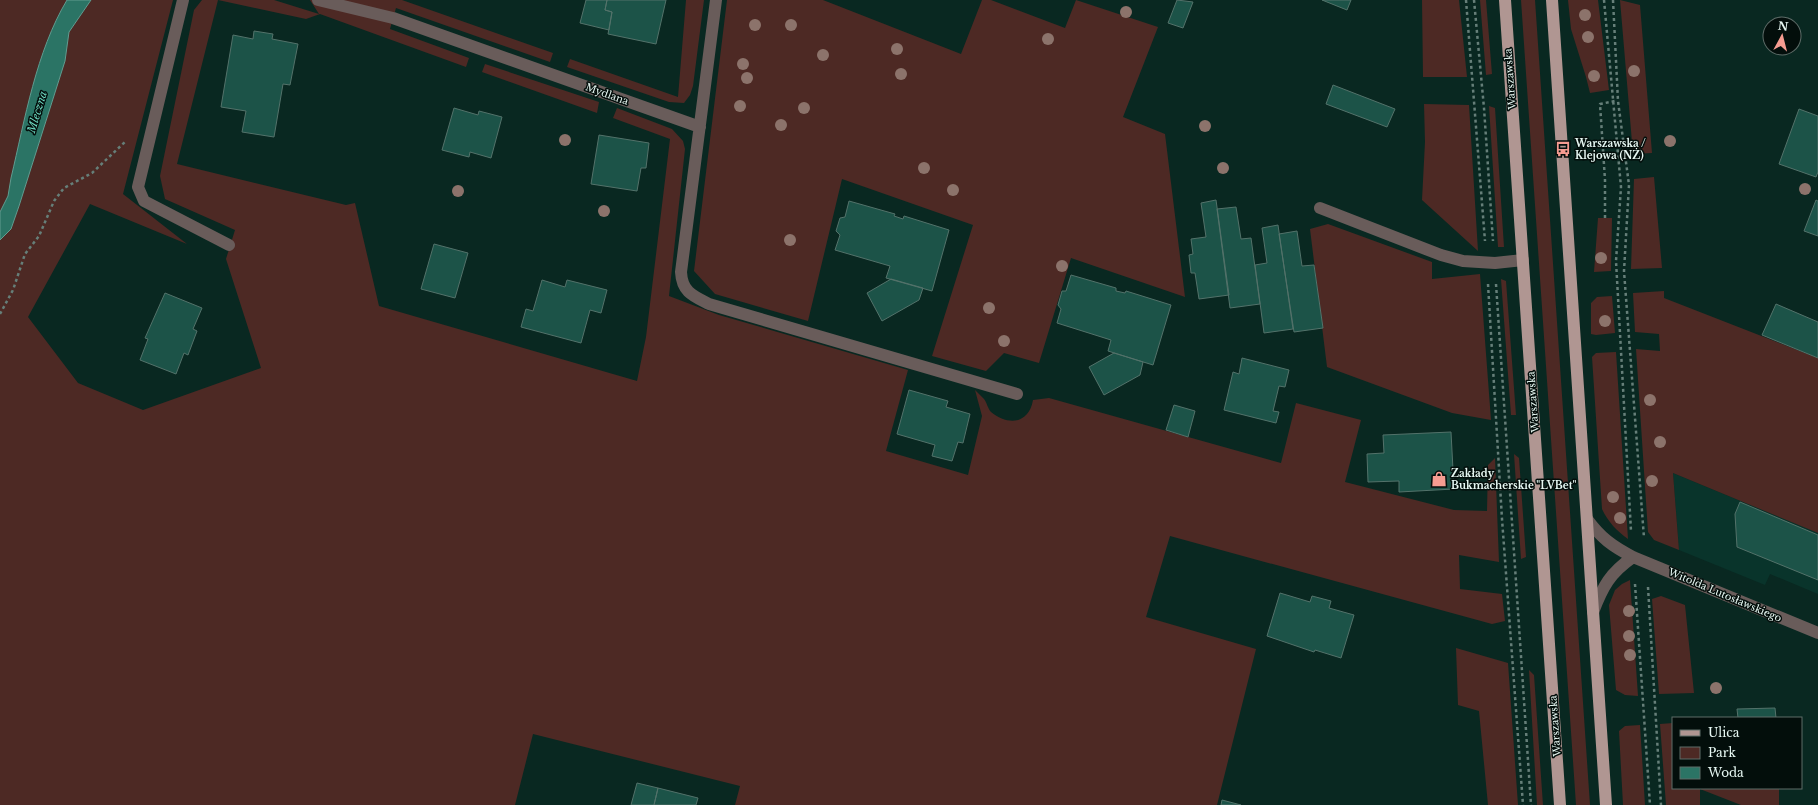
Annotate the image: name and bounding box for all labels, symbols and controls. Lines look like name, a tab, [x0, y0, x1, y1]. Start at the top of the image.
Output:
north arrow	[1762, 16, 1802, 56]
text: N	[1777, 18, 1790, 34]
street label: Warszawska	[1501, 48, 1519, 111]
street label: Mydlana	[584, 80, 631, 108]
water label: Mleczna	[24, 89, 50, 136]
place label: Warszawska / Klejowa (NŻ)	[1574, 137, 1646, 162]
bus stop icon: Warszawska / Klejowa (NŻ)	[1554, 140, 1572, 158]
street label: Warszawska	[1524, 371, 1542, 434]
place label: Zakłady Bukmacherskie "LVBet"	[1451, 467, 1576, 492]
shop icon: Zakłady Bukmacherskie "LVBet"	[1430, 470, 1448, 488]
street label: Witolda Lutosławskiego	[1665, 565, 1784, 625]
street label: Warszawska	[1546, 695, 1564, 758]
legend	[1672, 717, 1802, 789]
text: Ulica	[1708, 725, 1740, 740]
text: Park	[1708, 745, 1736, 760]
text: Woda	[1707, 765, 1744, 780]

